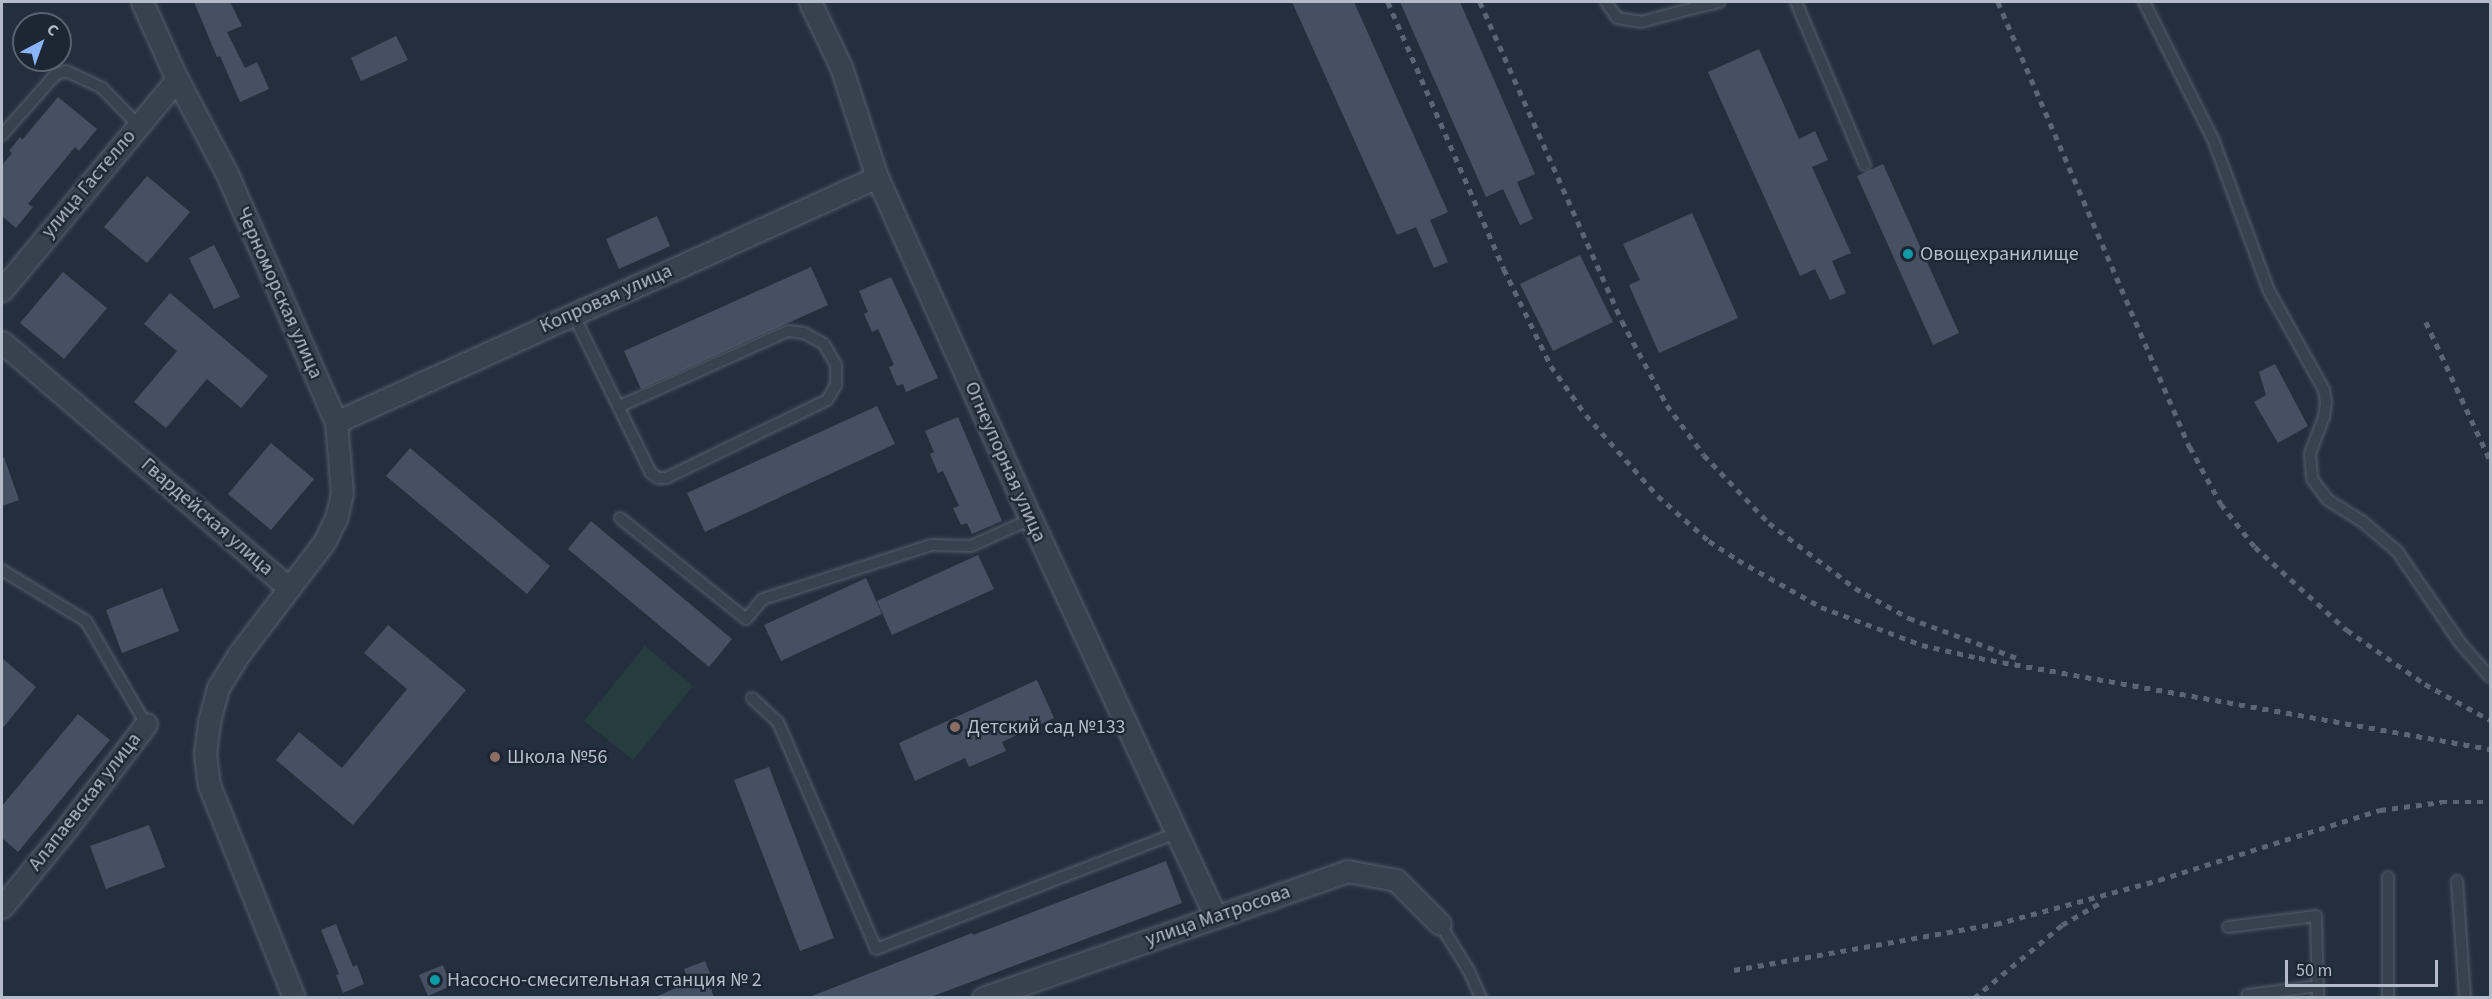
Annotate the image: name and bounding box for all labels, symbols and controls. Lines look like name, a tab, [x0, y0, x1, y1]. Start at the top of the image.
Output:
north arrow	[12, 12, 72, 72]
text: С	[42, 19, 63, 41]
street label: улица Гастелло	[37, 125, 141, 243]
street label: Черноморская улица	[230, 203, 328, 383]
place label: Овощехранилище	[1920, 242, 2079, 266]
marker: Овощехранилище	[1901, 247, 1915, 261]
street label: Копровая улица	[536, 259, 676, 339]
street label: Огнеупорная улица	[959, 378, 1051, 546]
street label: Гвардейская улица	[136, 453, 278, 581]
place label: Детский сад №133	[967, 715, 1126, 739]
marker: Детский сад №133	[948, 720, 962, 734]
street label: Алапаевская улица	[24, 728, 146, 876]
place label: Школа №56	[507, 745, 607, 769]
marker: Школа №56	[488, 750, 502, 764]
street label: улица Матросова	[1142, 880, 1294, 952]
scale bar	[2288, 948, 2441, 986]
text: 50 m	[2296, 958, 2332, 983]
place label: Насосно-смесительная станция № 2	[447, 968, 762, 992]
marker: Насосно-смесительная станция № 2	[428, 973, 442, 987]

